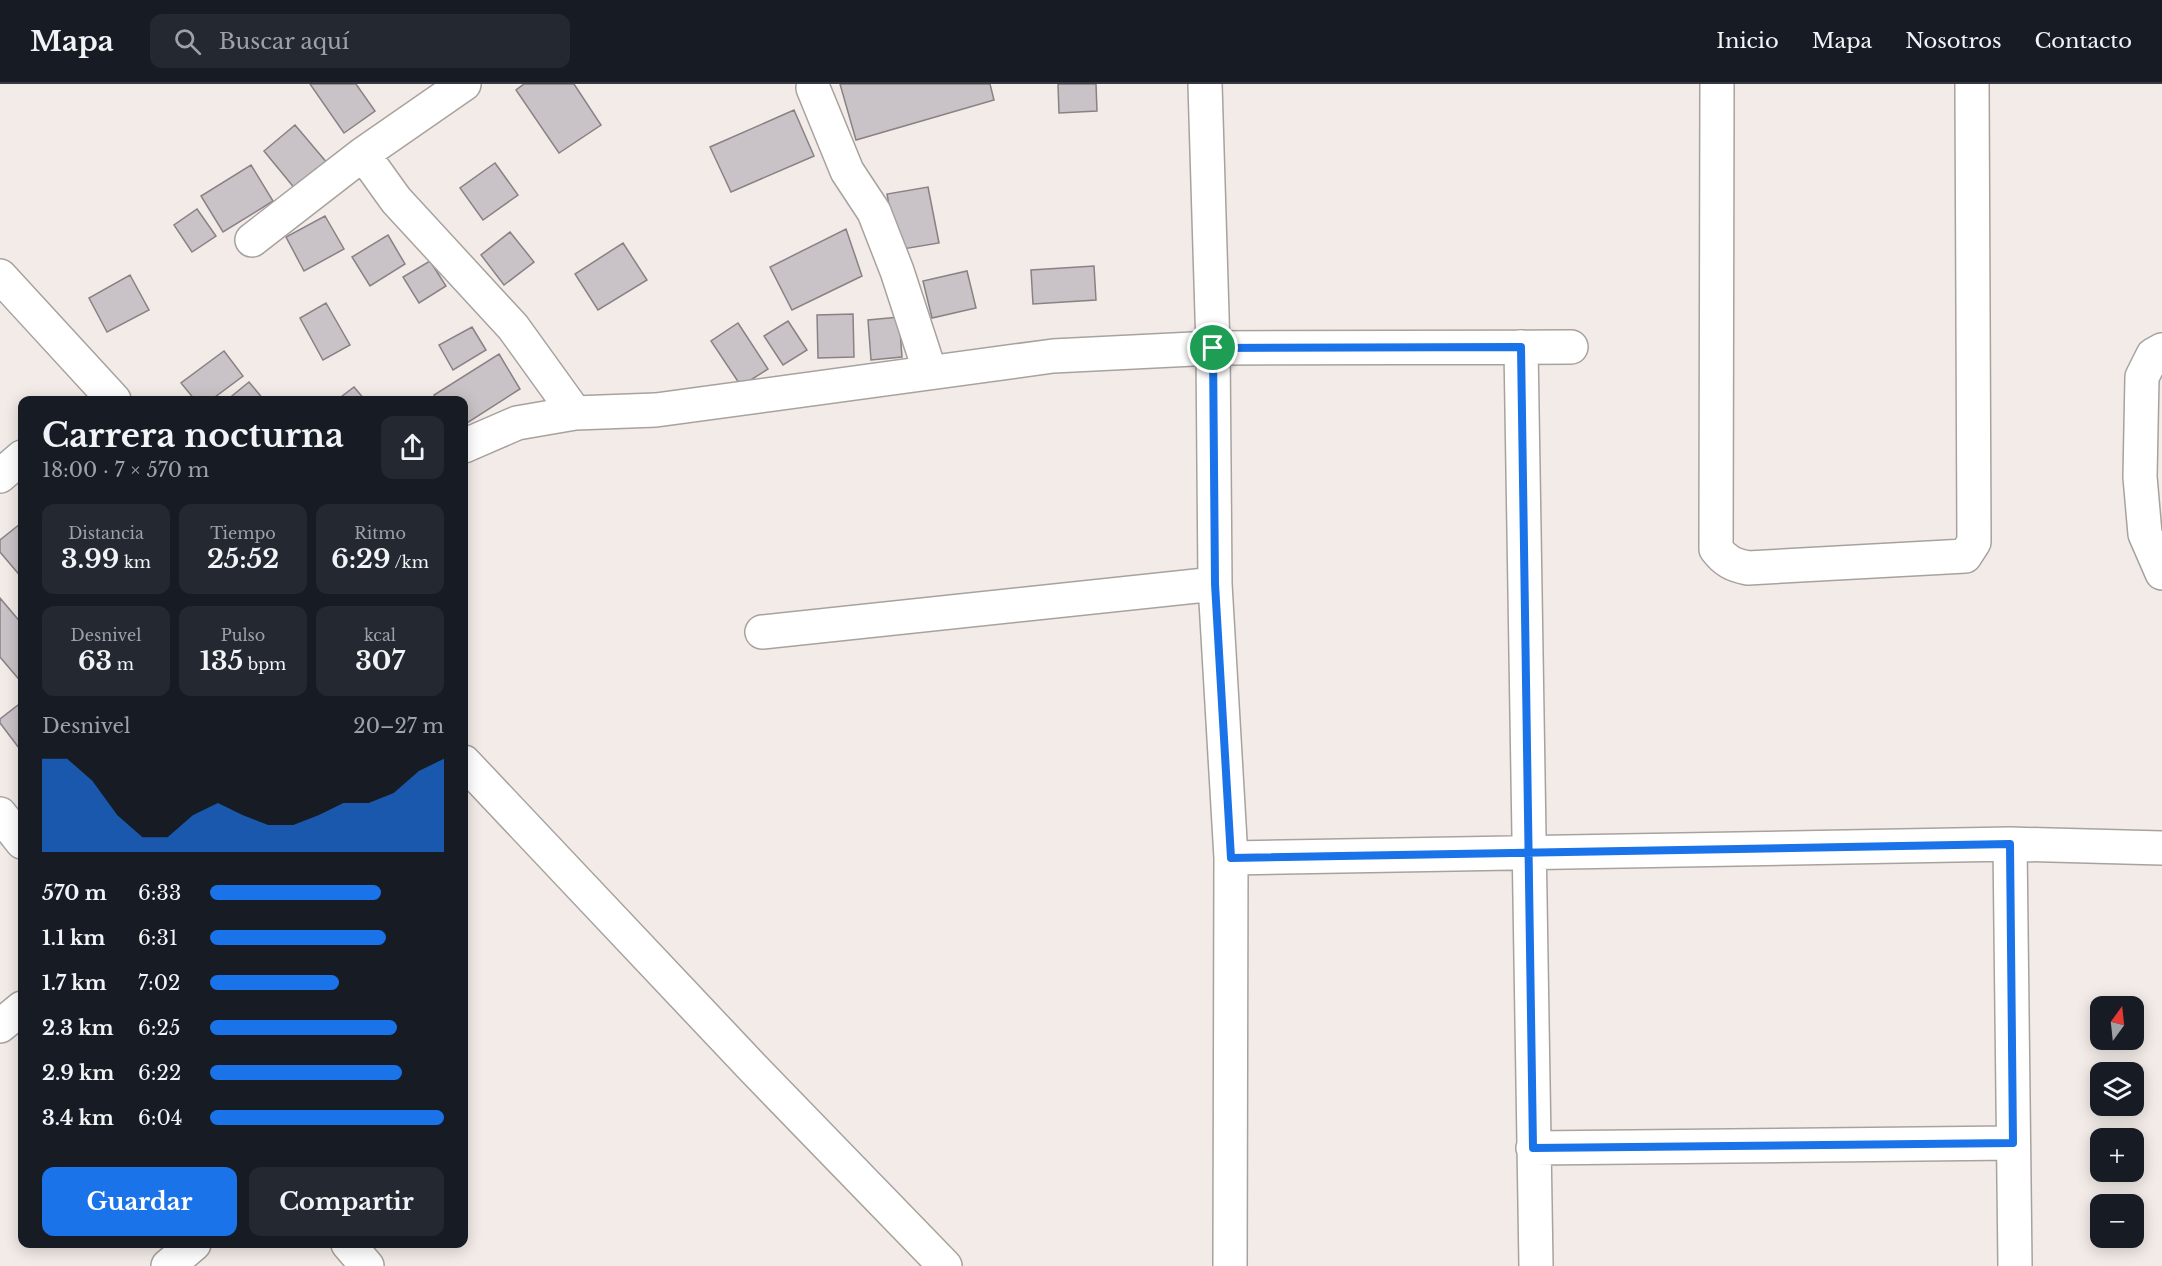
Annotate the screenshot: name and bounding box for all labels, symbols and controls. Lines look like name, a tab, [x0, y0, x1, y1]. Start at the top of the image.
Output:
search box	[150, 14, 570, 68]
text: Mapa	[30, 24, 114, 59]
icon: search	[171, 25, 204, 58]
text: Buscar aquí	[219, 28, 349, 55]
text: Inicio	[1716, 28, 1779, 54]
text: Mapa	[1812, 28, 1872, 54]
text: Nosotros	[1905, 28, 2001, 54]
text: Contacto	[2034, 28, 2132, 54]
pin	[1187, 322, 1238, 373]
icon: arrive	[1196, 331, 1229, 364]
text: Carrera nocturna	[42, 415, 344, 456]
button: share	[381, 416, 444, 479]
text: 18:00 · 7 × 570 m	[42, 458, 209, 482]
text: Distancia	[68, 523, 144, 543]
text: Tiempo	[210, 523, 276, 543]
text: Ritmo	[354, 523, 406, 543]
text: 3.99	[61, 543, 119, 575]
text: 25:52	[207, 543, 279, 575]
text: 6:29	[331, 543, 391, 575]
text: km	[119, 552, 151, 572]
text: /km	[391, 552, 429, 572]
text: Desnivel	[71, 625, 141, 645]
text: Pulso	[221, 625, 265, 645]
text: kcal	[364, 625, 396, 645]
text: 63	[78, 645, 112, 677]
text: 135	[200, 645, 243, 677]
text: 307	[355, 645, 405, 677]
text: m	[112, 654, 134, 674]
text: bpm	[243, 654, 286, 674]
text: Desnivel	[42, 714, 130, 738]
text: 20–27 m	[353, 714, 444, 738]
text: 570 m	[42, 881, 107, 905]
text: 6:33	[138, 881, 181, 905]
text: 1.1 km	[42, 926, 105, 950]
text: 6:31	[138, 926, 178, 950]
text: 1.7 km	[42, 971, 107, 995]
text: 7:02	[138, 971, 180, 995]
north arrow	[2090, 996, 2144, 1050]
map controls	[2090, 996, 2144, 1248]
text: 2.3 km	[42, 1016, 114, 1040]
text: 6:25	[138, 1016, 180, 1040]
text: 2.9 km	[42, 1061, 114, 1085]
text: 6:22	[138, 1061, 181, 1085]
button: layers	[2090, 1062, 2144, 1116]
text: 3.4 km	[42, 1106, 114, 1130]
text: 6:04	[138, 1106, 183, 1130]
button: +	[2090, 1128, 2144, 1182]
button: Guardar	[42, 1167, 237, 1236]
button: Compartir	[249, 1167, 444, 1236]
button: −	[2090, 1194, 2144, 1248]

